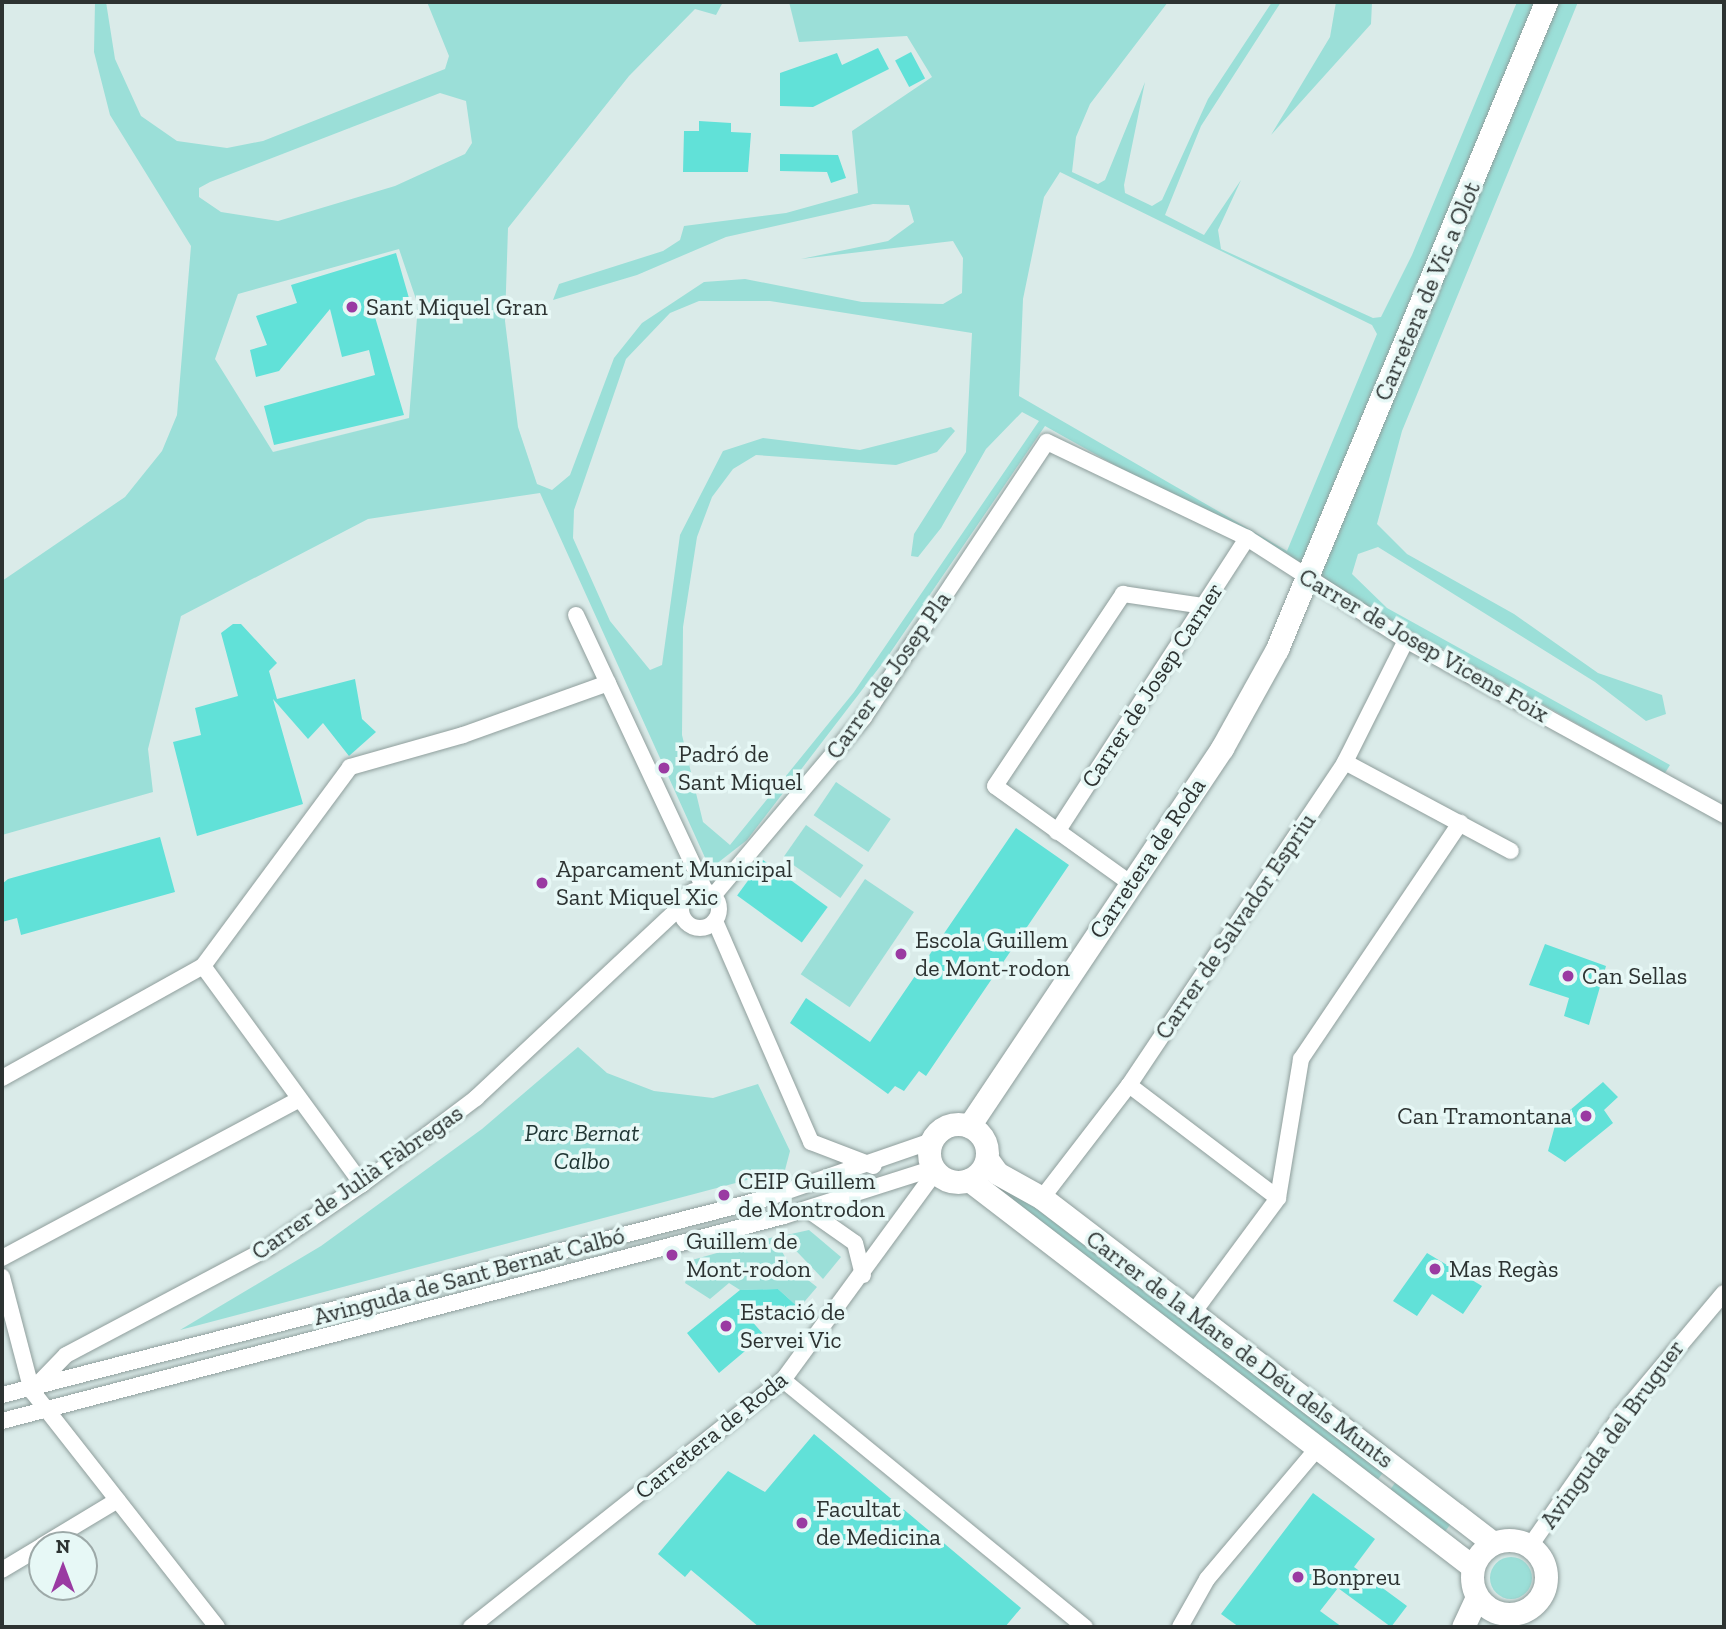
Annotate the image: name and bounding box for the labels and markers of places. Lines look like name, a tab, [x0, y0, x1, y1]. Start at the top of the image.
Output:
place label: Sant Miquel Gran	[366, 293, 548, 321]
marker: Sant Miquel Gran	[344, 299, 360, 315]
place label: Padró de Sant Miquel	[678, 740, 802, 796]
marker: Padró de Sant Miquel	[656, 760, 672, 776]
place label: Aparcament Municipal Sant Miquel Xic	[556, 855, 793, 911]
marker: Aparcament Municipal Sant Miquel Xic	[534, 875, 550, 891]
place label: Escola Guillem de Mont-rodon	[915, 926, 1070, 982]
marker: Escola Guillem de Mont-rodon	[893, 946, 909, 962]
place label: Can Sellas	[1582, 962, 1687, 990]
marker: Can Sellas	[1560, 968, 1576, 984]
place label: Can Tramontana	[1397, 1102, 1572, 1130]
marker: Can Tramontana	[1578, 1108, 1594, 1124]
place label: CEIP Guillem de Montrodon	[738, 1167, 885, 1223]
marker: CEIP Guillem de Montrodon	[716, 1187, 732, 1203]
place label: Guillem de Mont-rodon	[686, 1227, 811, 1283]
marker: Guillem de Mont-rodon	[664, 1247, 680, 1263]
place label: Mas Regàs	[1449, 1255, 1559, 1283]
marker: Mas Regàs	[1427, 1261, 1443, 1277]
place label: Estació de Servei Vic	[740, 1298, 845, 1354]
marker: Estació de Servei Vic	[718, 1318, 734, 1334]
place label: Facultat de Medicina	[816, 1495, 941, 1551]
marker: Facultat de Medicina	[794, 1515, 810, 1531]
place label: Bonpreu	[1312, 1563, 1401, 1591]
marker: Bonpreu	[1290, 1569, 1306, 1585]

